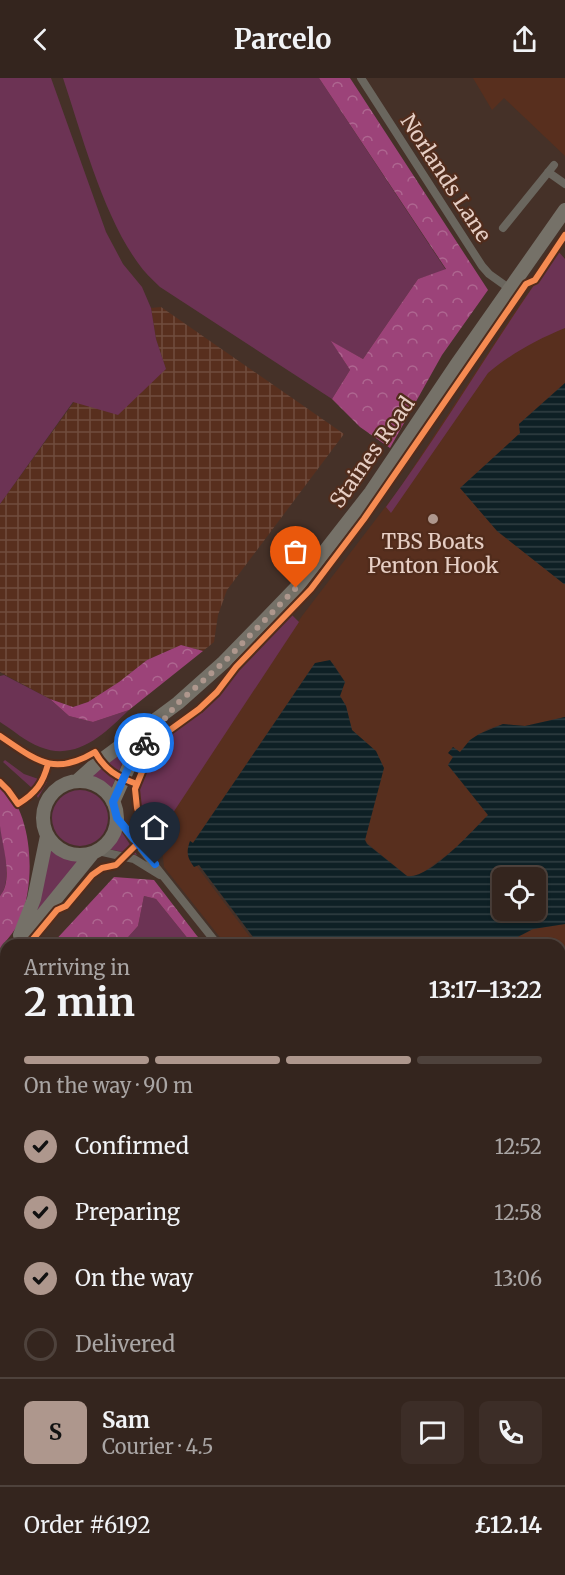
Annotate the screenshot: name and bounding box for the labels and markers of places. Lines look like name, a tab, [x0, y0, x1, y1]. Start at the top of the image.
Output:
marker: TBS Boats Penton Hook	[426, 512, 440, 526]
pin	[270, 526, 321, 588]
place label: TBS Boats Penton Hook	[367, 528, 499, 579]
pin	[129, 802, 180, 864]

